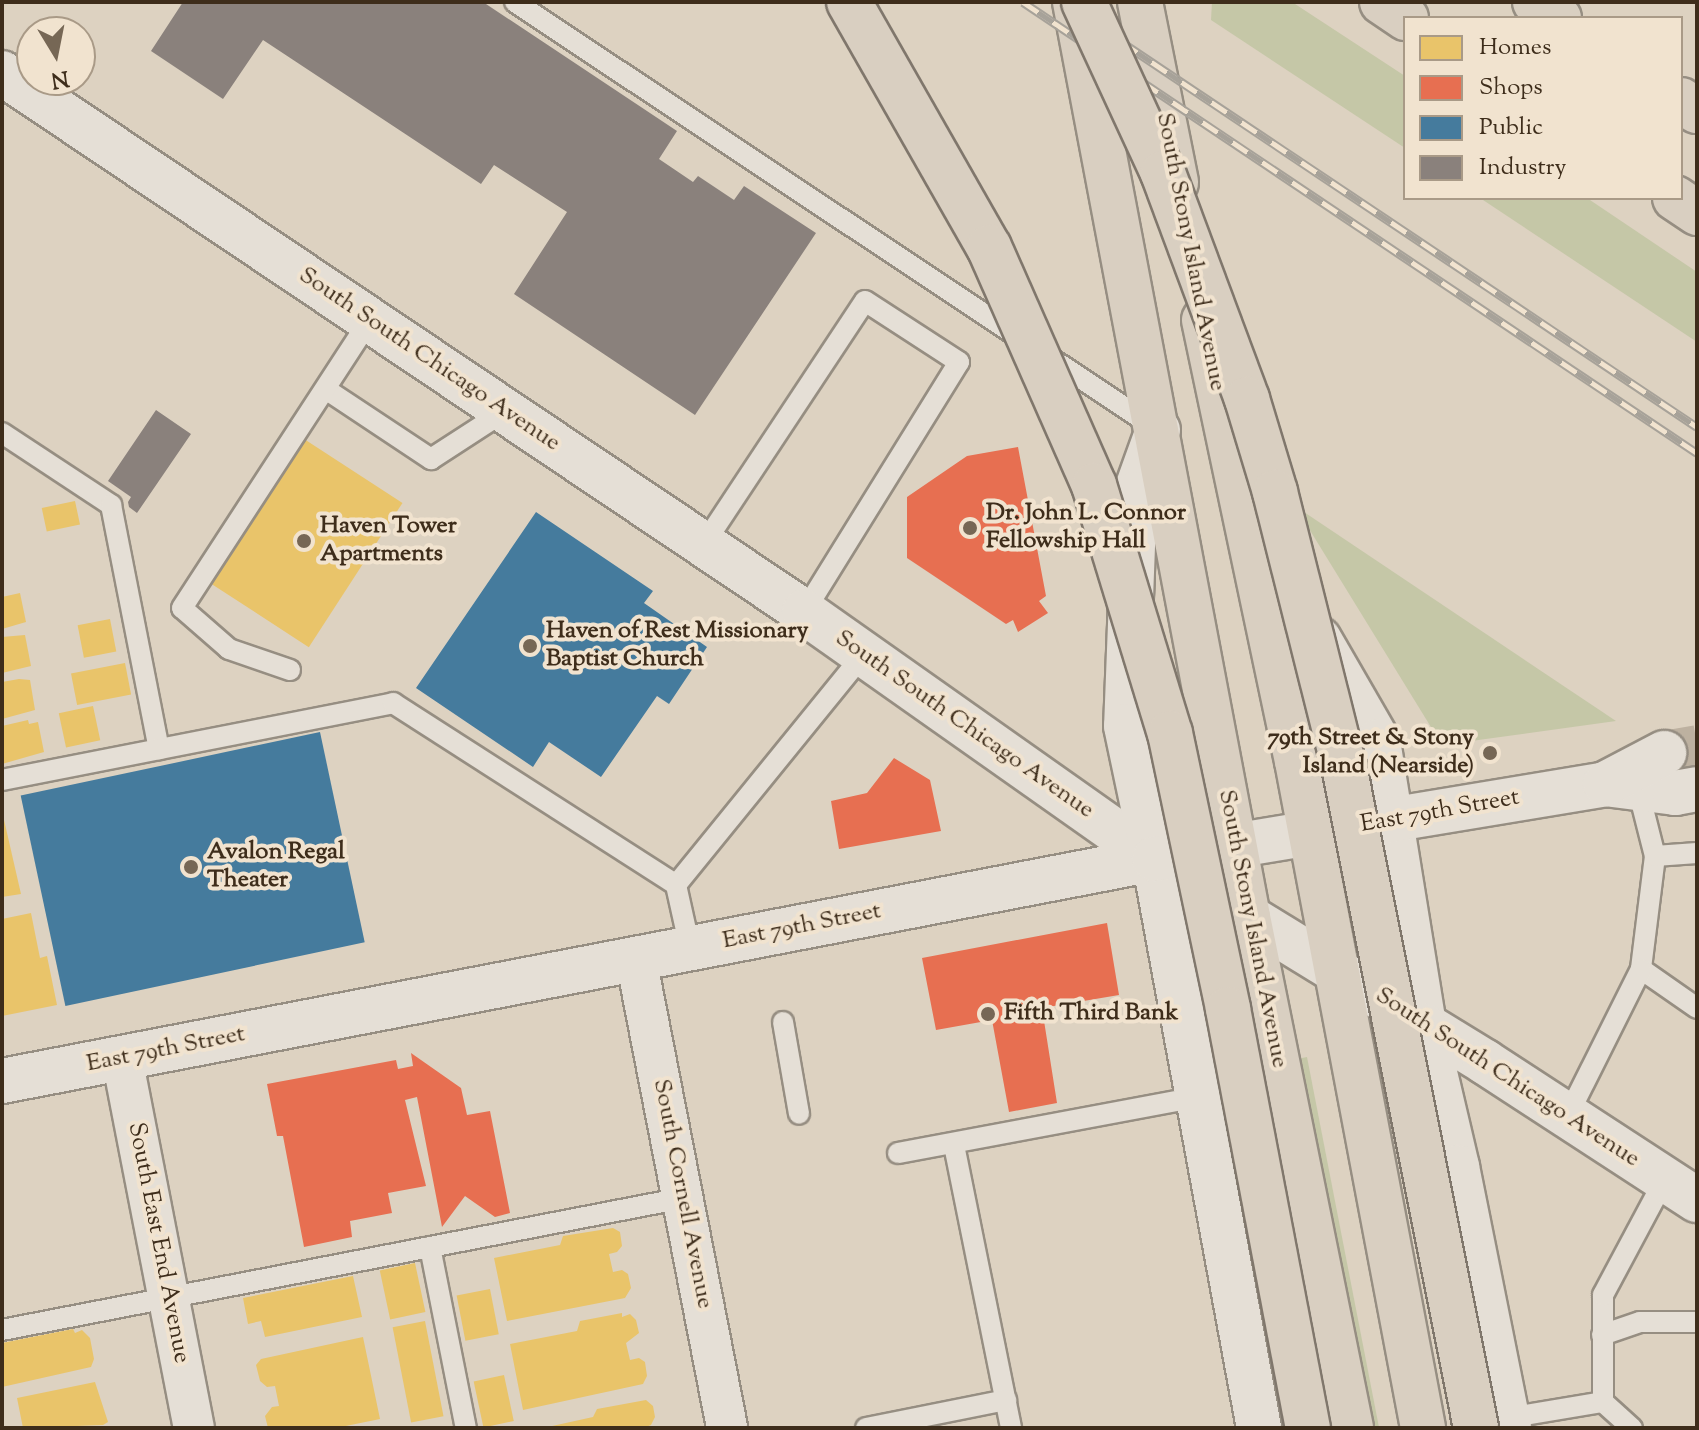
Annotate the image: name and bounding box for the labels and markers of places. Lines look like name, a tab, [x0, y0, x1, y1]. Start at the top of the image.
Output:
place label: Dr. John L. Connor Fellowship Hall	[986, 500, 1186, 556]
place label: Haven Tower Apartments	[320, 513, 457, 569]
marker: Dr. John L. Connor Fellowship Hall	[961, 519, 979, 537]
marker: Haven Tower Apartments	[295, 532, 313, 550]
place label: Haven of Rest Missionary Baptist Church	[546, 618, 808, 674]
marker: Haven of Rest Missionary Baptist Church	[521, 637, 539, 655]
place label: 79th Street & Stony Island (Nearside)	[1267, 725, 1474, 781]
marker: 79th Street & Stony Island (Nearside)	[1481, 744, 1499, 762]
place label: Avalon Regal Theater	[207, 839, 345, 895]
marker: Avalon Regal Theater	[182, 858, 200, 876]
place label: Fifth Third Bank	[1004, 1000, 1178, 1028]
marker: Fifth Third Bank	[979, 1005, 997, 1023]

